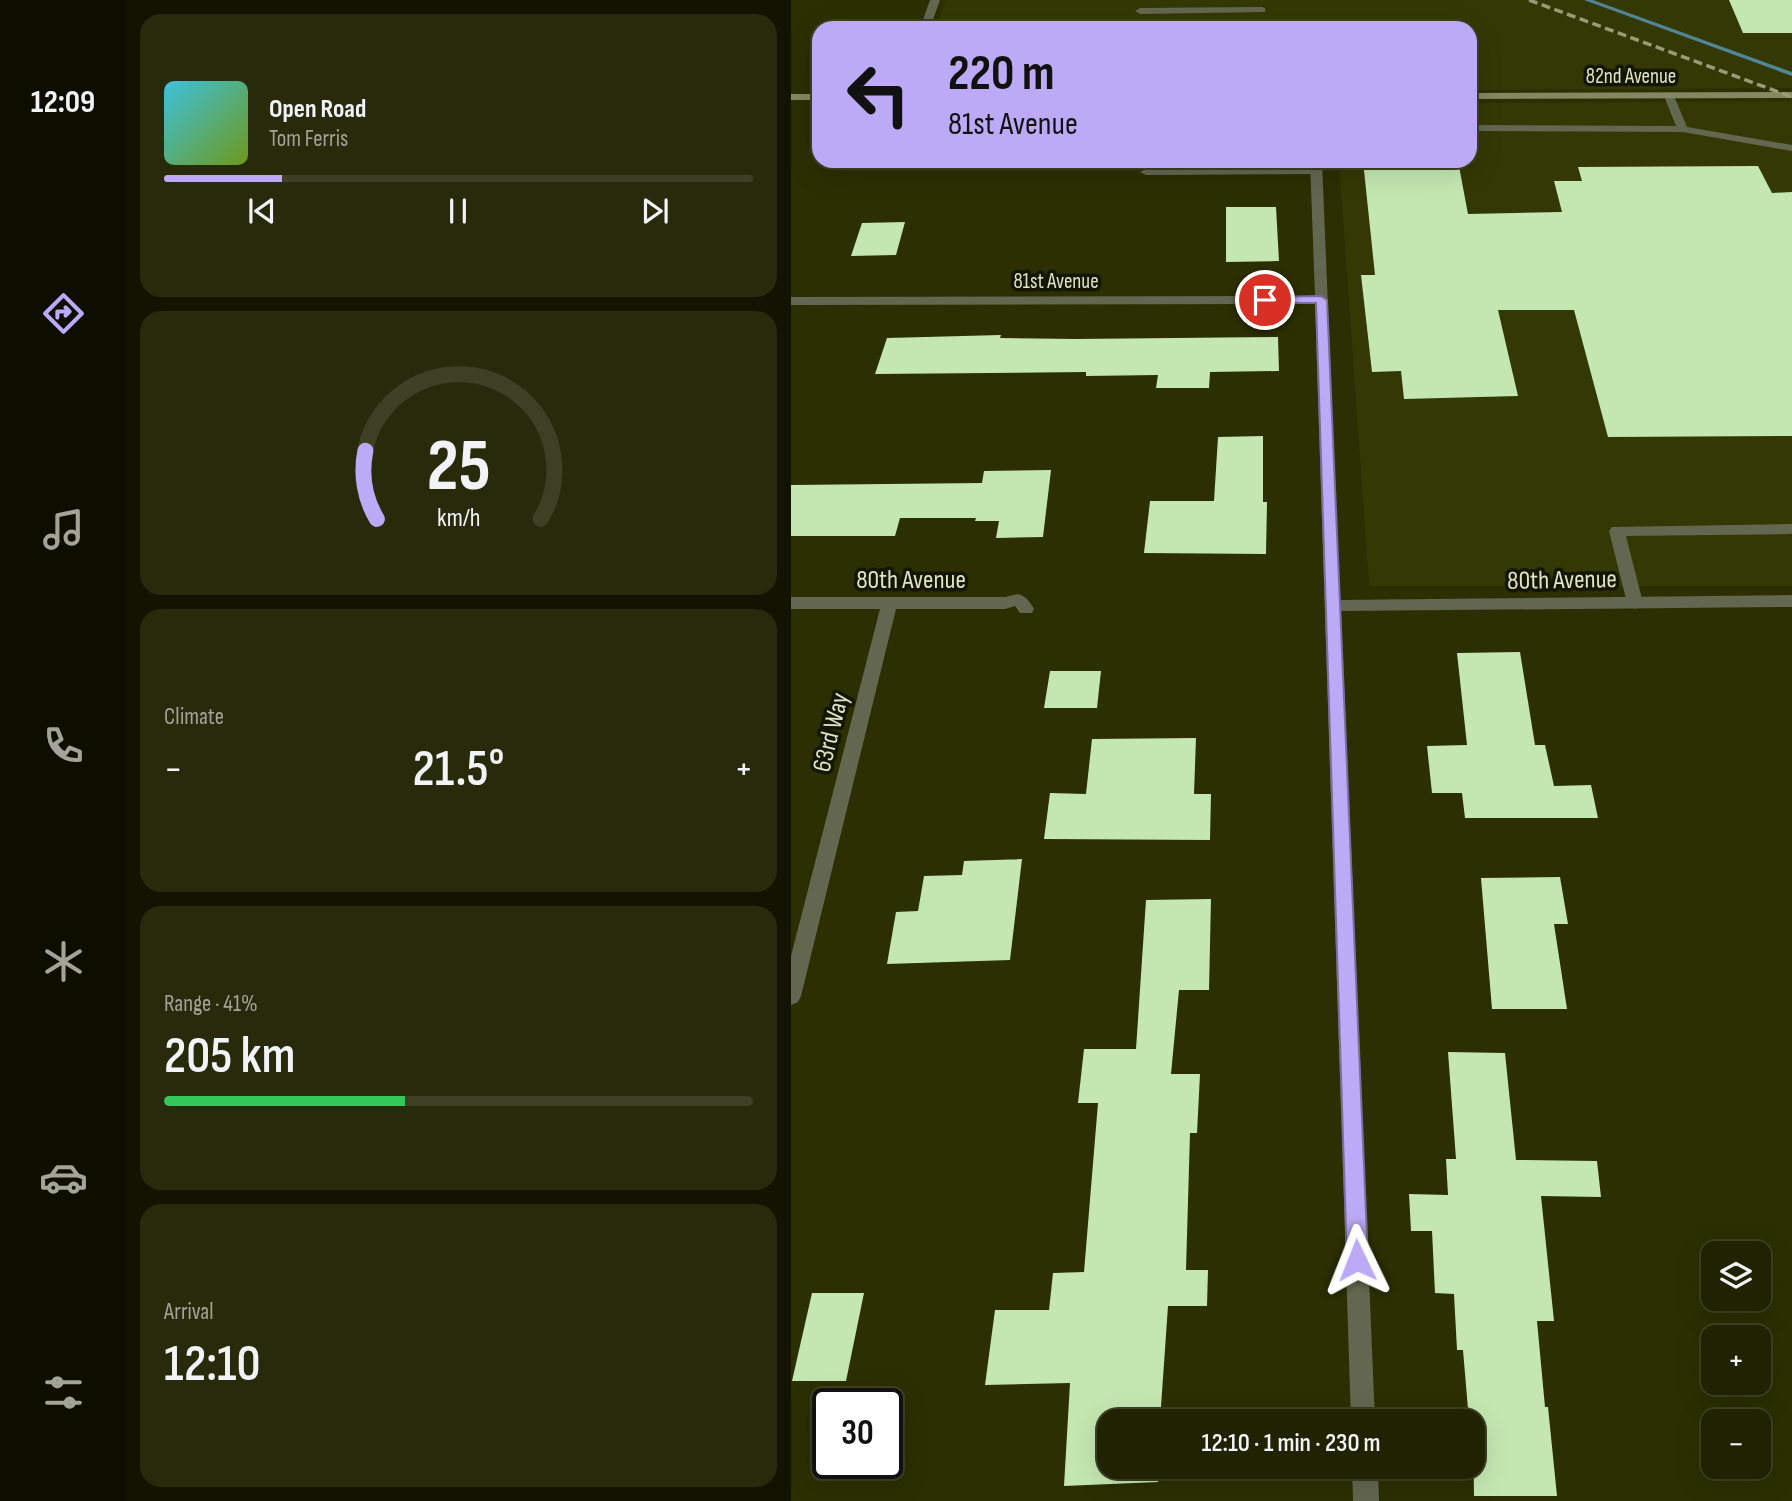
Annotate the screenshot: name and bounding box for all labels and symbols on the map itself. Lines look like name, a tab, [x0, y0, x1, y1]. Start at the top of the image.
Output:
street label: 82nd Avenue	[1586, 64, 1676, 89]
street label: 81st Avenue	[1013, 269, 1099, 294]
pin	[1235, 270, 1295, 330]
street label: 80th Avenue	[1507, 564, 1617, 597]
street label: 80th Avenue	[856, 565, 966, 596]
street label: 63rd Way	[807, 690, 856, 775]
position arrow	[1320, 1223, 1394, 1297]
speed limit sign: 30	[812, 1388, 903, 1479]

